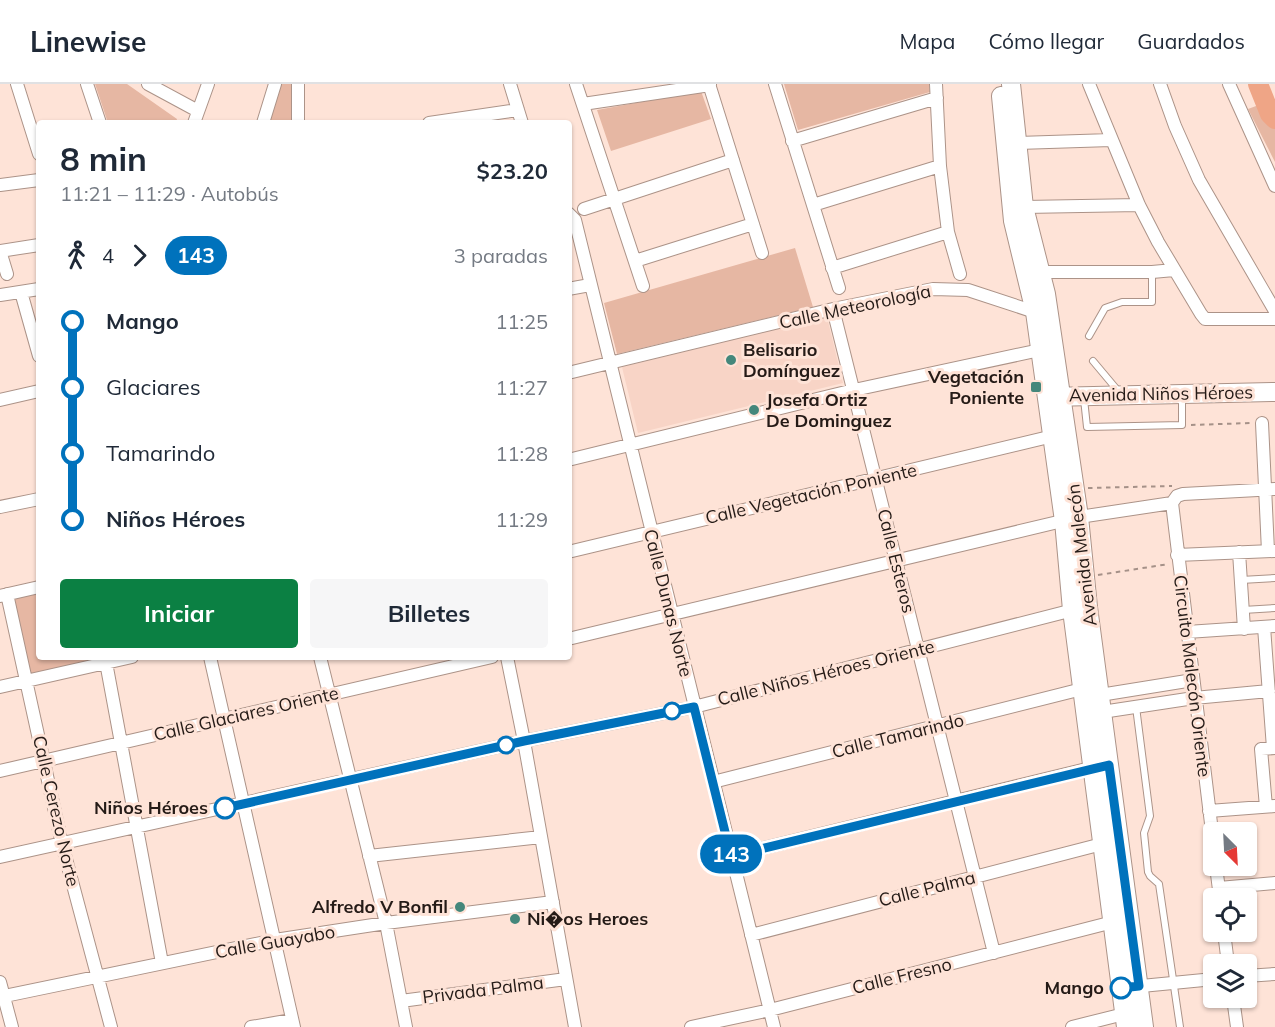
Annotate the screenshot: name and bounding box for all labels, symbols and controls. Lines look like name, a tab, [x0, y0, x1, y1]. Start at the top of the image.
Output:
text: Linewise	[30, 24, 146, 59]
text: Mapa	[900, 28, 955, 54]
text: Cómo llegar	[988, 28, 1104, 54]
text: Guardados	[1137, 28, 1245, 54]
text: 8 min	[60, 138, 147, 179]
text: $23.20	[477, 157, 548, 185]
text: 11:21 – 11:29 · Autobús	[60, 181, 279, 206]
icon: walk	[60, 239, 93, 272]
icon: forward	[123, 239, 156, 272]
text: 143	[177, 242, 215, 268]
text: 4	[102, 243, 114, 268]
text: 3 paradas	[454, 243, 548, 268]
street label: Calle Meteorología	[777, 279, 933, 334]
text: Mango	[106, 307, 179, 335]
text: 11:25	[495, 309, 548, 334]
place label: Belisario Domínguez	[743, 338, 840, 382]
marker: Belisario Domínguez	[724, 353, 738, 367]
place label: Vegetación Poniente	[927, 365, 1024, 409]
text: Glaciares	[106, 373, 201, 401]
text: 11:27	[495, 375, 548, 400]
marker: Vegetación Poniente	[1029, 380, 1043, 394]
street label: Avenida Niños Héroes	[1069, 380, 1253, 407]
place label: Josefa Ortiz De Dominguez	[766, 388, 892, 432]
marker: Josefa Ortiz De Dominguez	[747, 403, 761, 417]
text: Tamarindo	[106, 439, 215, 467]
text: 11:28	[495, 441, 548, 466]
street label: Calle Vegetación Poniente	[703, 458, 919, 529]
street label: Avenida Malecón	[1061, 483, 1102, 627]
text: Niños Héroes	[106, 505, 245, 533]
street label: Calle Esteros	[872, 506, 921, 616]
text: 11:29	[495, 507, 548, 532]
street label: Calle Dunas Norte	[639, 527, 698, 679]
street label: Circuito Malecón Oriente	[1169, 574, 1216, 778]
button: Iniciar	[60, 579, 298, 648]
button: Billetes	[310, 579, 548, 648]
street label: Calle Niños Héroes Oriente	[715, 634, 937, 711]
street label: Calle Glaciares Oriente	[151, 681, 341, 746]
unlabelled marker	[663, 702, 681, 720]
street label: Calle Tamarindo	[829, 708, 966, 763]
street label: Calle Cerezo Norte	[28, 733, 85, 889]
unlabelled marker	[497, 736, 515, 754]
place label: Niños Héroes	[94, 796, 208, 819]
marker: Niños Héroes	[214, 797, 236, 819]
north arrow	[1203, 822, 1257, 876]
map controls	[1203, 822, 1257, 1008]
line badge: 143	[696, 834, 765, 874]
text: 143	[712, 841, 750, 867]
street label: Calle Palma	[876, 865, 978, 912]
button: locate	[1203, 888, 1257, 942]
place label: Alfredo V Bonfil	[312, 895, 448, 918]
marker: Alfredo V Bonfil	[453, 900, 467, 914]
place label: Ni�os Heroes	[527, 907, 648, 930]
marker: Ni�os Heroes	[508, 912, 522, 926]
street label: Calle Guayabo	[213, 920, 337, 963]
street label: Calle Fresno	[850, 952, 954, 999]
button: layers	[1203, 954, 1257, 1008]
street label: Privada Palma	[421, 971, 545, 1008]
place label: Mango	[1044, 976, 1104, 999]
marker: Mango	[1110, 977, 1132, 999]

